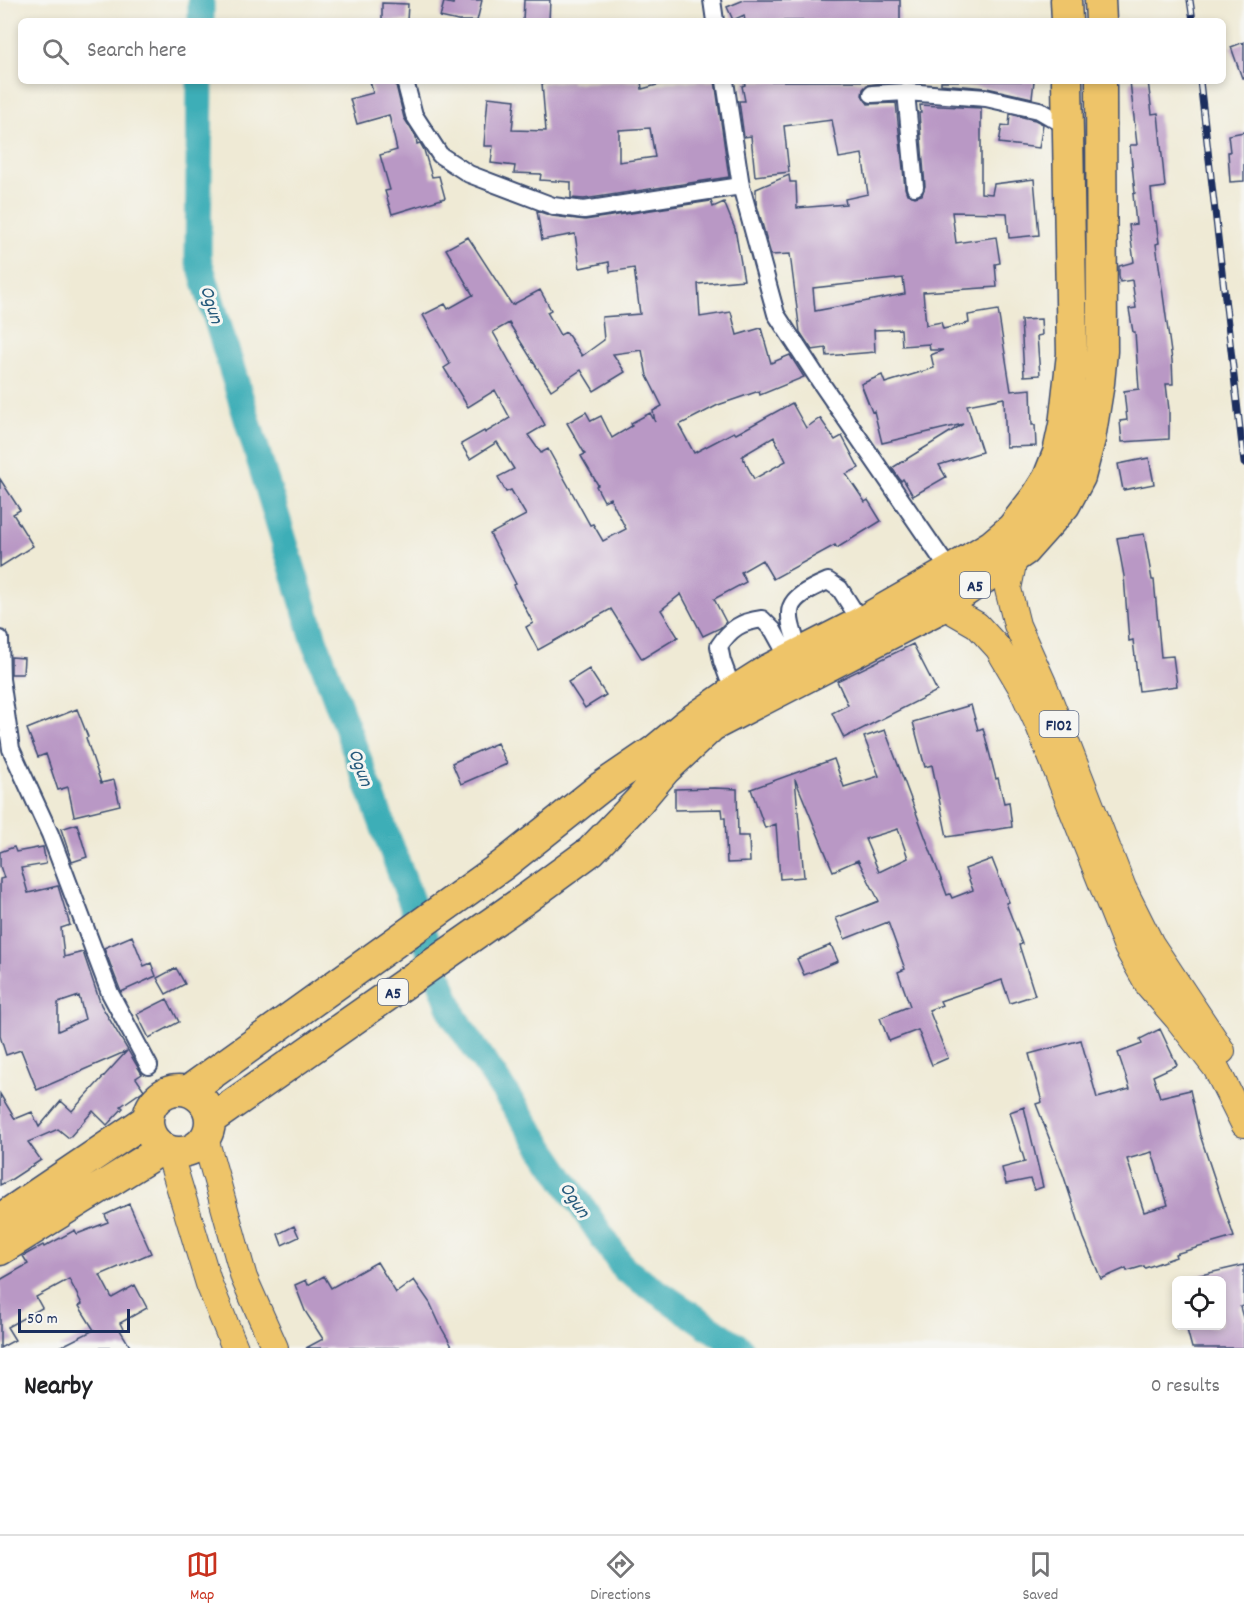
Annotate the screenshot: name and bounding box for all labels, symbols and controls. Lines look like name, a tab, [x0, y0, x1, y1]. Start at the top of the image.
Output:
search box	[18, 18, 1226, 84]
icon: search	[39, 35, 72, 68]
text: Search here	[87, 36, 186, 67]
water label: Ogun	[191, 283, 229, 328]
road number: A5	[960, 572, 990, 598]
road number: F102	[1040, 711, 1078, 737]
water label: Ogun	[340, 745, 379, 791]
road number: A5	[378, 979, 408, 1005]
water label: Ogun	[551, 1177, 596, 1225]
map controls	[1172, 1276, 1226, 1330]
button: locate	[1172, 1276, 1226, 1330]
scale bar	[18, 1306, 130, 1334]
text: 50 m	[27, 1308, 58, 1331]
text: Nearby	[24, 1369, 92, 1406]
text: 0 results	[1151, 1373, 1220, 1401]
tab: Map	[186, 1548, 219, 1607]
tab: Directions	[590, 1548, 651, 1607]
tab: Saved	[1022, 1548, 1058, 1607]

